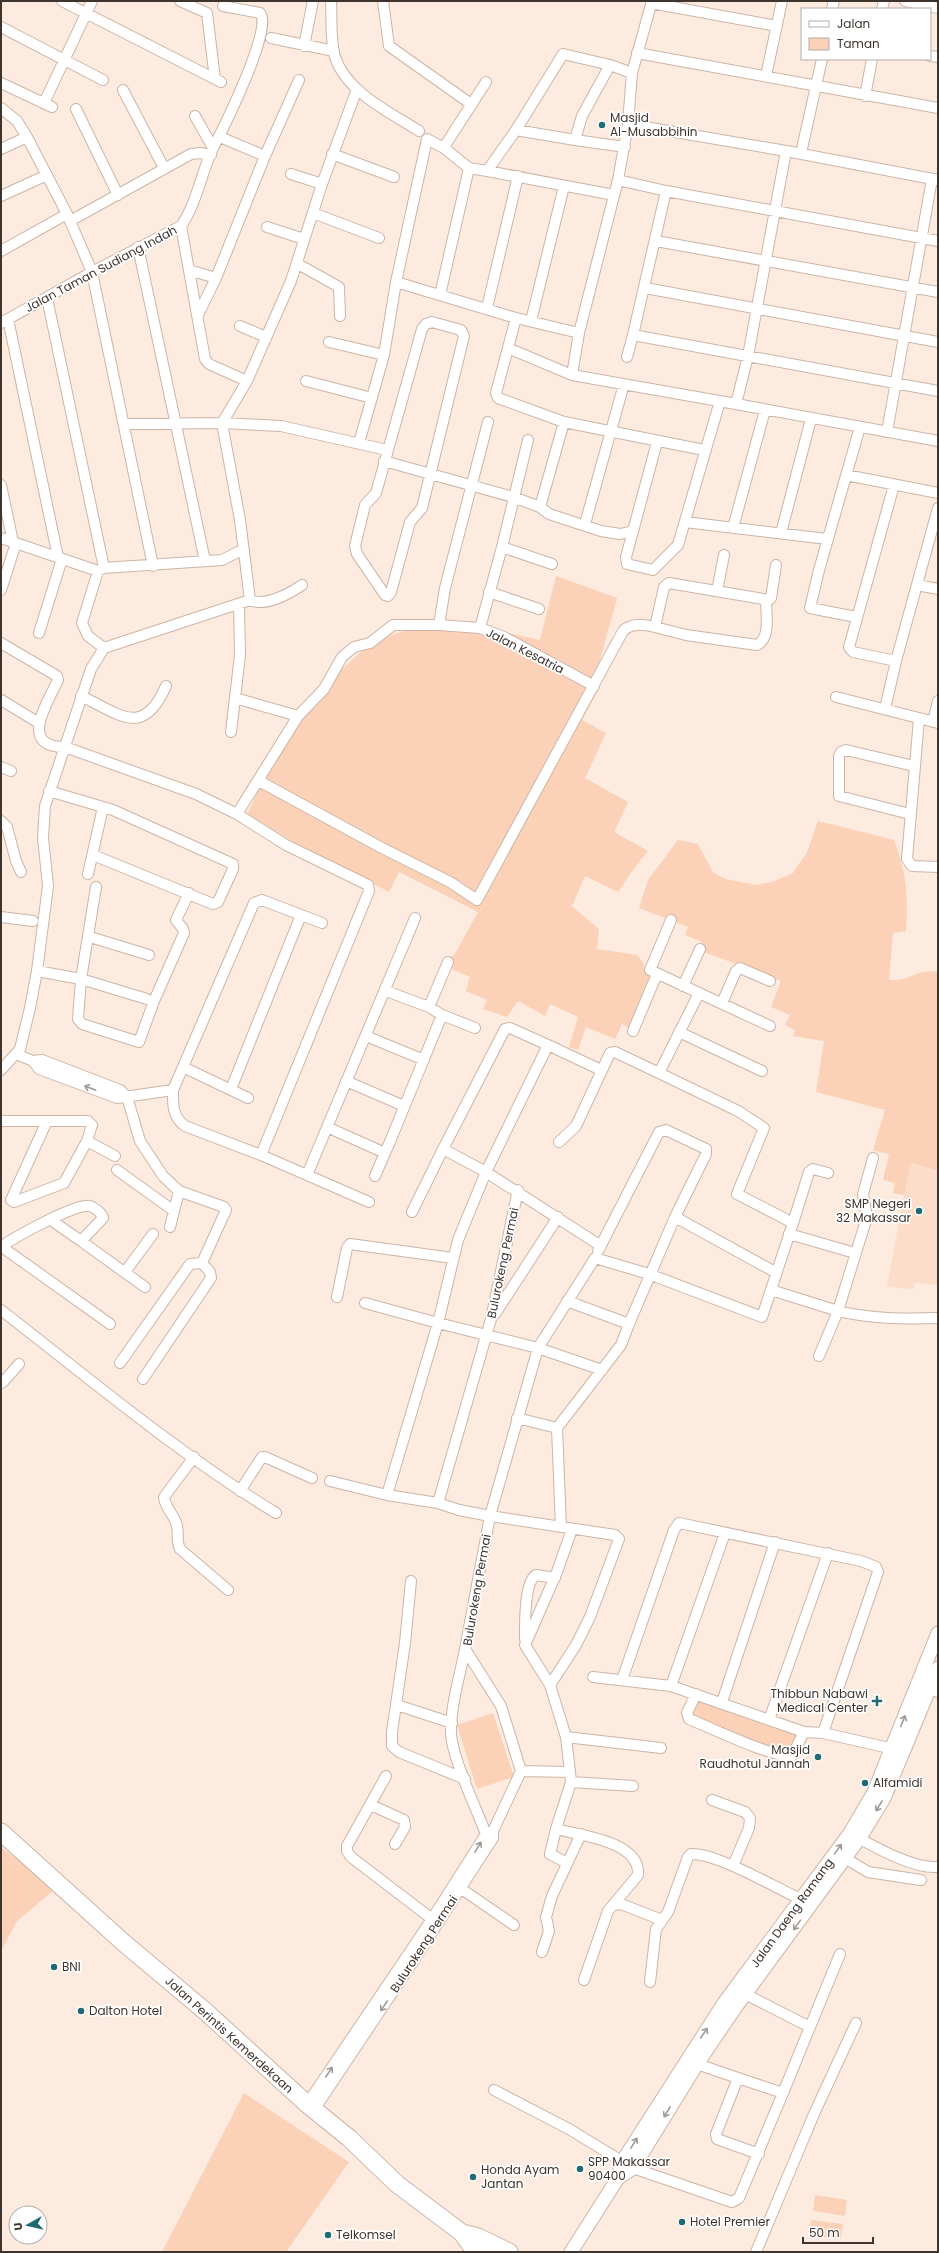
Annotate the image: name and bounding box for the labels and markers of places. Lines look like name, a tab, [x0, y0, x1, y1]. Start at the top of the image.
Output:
place label: Masjid Al-Musabbihin	[610, 109, 698, 140]
marker: Masjid Al-Musabbihin	[597, 120, 607, 130]
place label: SMP Negeri 32 Makassar	[836, 1195, 912, 1226]
marker: SMP Negeri 32 Makassar	[914, 1206, 924, 1216]
place label: Thibbun Nabawi Medical Center	[771, 1685, 869, 1716]
marker: Thibbun Nabawi Medical Center	[871, 1695, 883, 1707]
place label: Masjid Raudhotul Jannah	[700, 1741, 810, 1772]
marker: Masjid Raudhotul Jannah	[813, 1752, 823, 1762]
place label: Alfamidi	[873, 1774, 923, 1791]
marker: Alfamidi	[860, 1778, 870, 1788]
place label: BNI	[62, 1958, 81, 1975]
marker: BNI	[49, 1962, 59, 1972]
place label: Dalton Hotel	[89, 2002, 162, 2019]
marker: Dalton Hotel	[76, 2006, 86, 2016]
place label: SPP Makassar 90400	[588, 2153, 671, 2184]
place label: Honda Ayam Jantan	[481, 2161, 559, 2192]
marker: SPP Makassar 90400	[575, 2164, 585, 2174]
marker: Honda Ayam Jantan	[468, 2172, 478, 2182]
place label: Hotel Premier	[690, 2213, 771, 2230]
marker: Hotel Premier	[677, 2217, 687, 2227]
place label: Telkomsel	[336, 2226, 396, 2243]
marker: Telkomsel	[323, 2230, 333, 2240]

